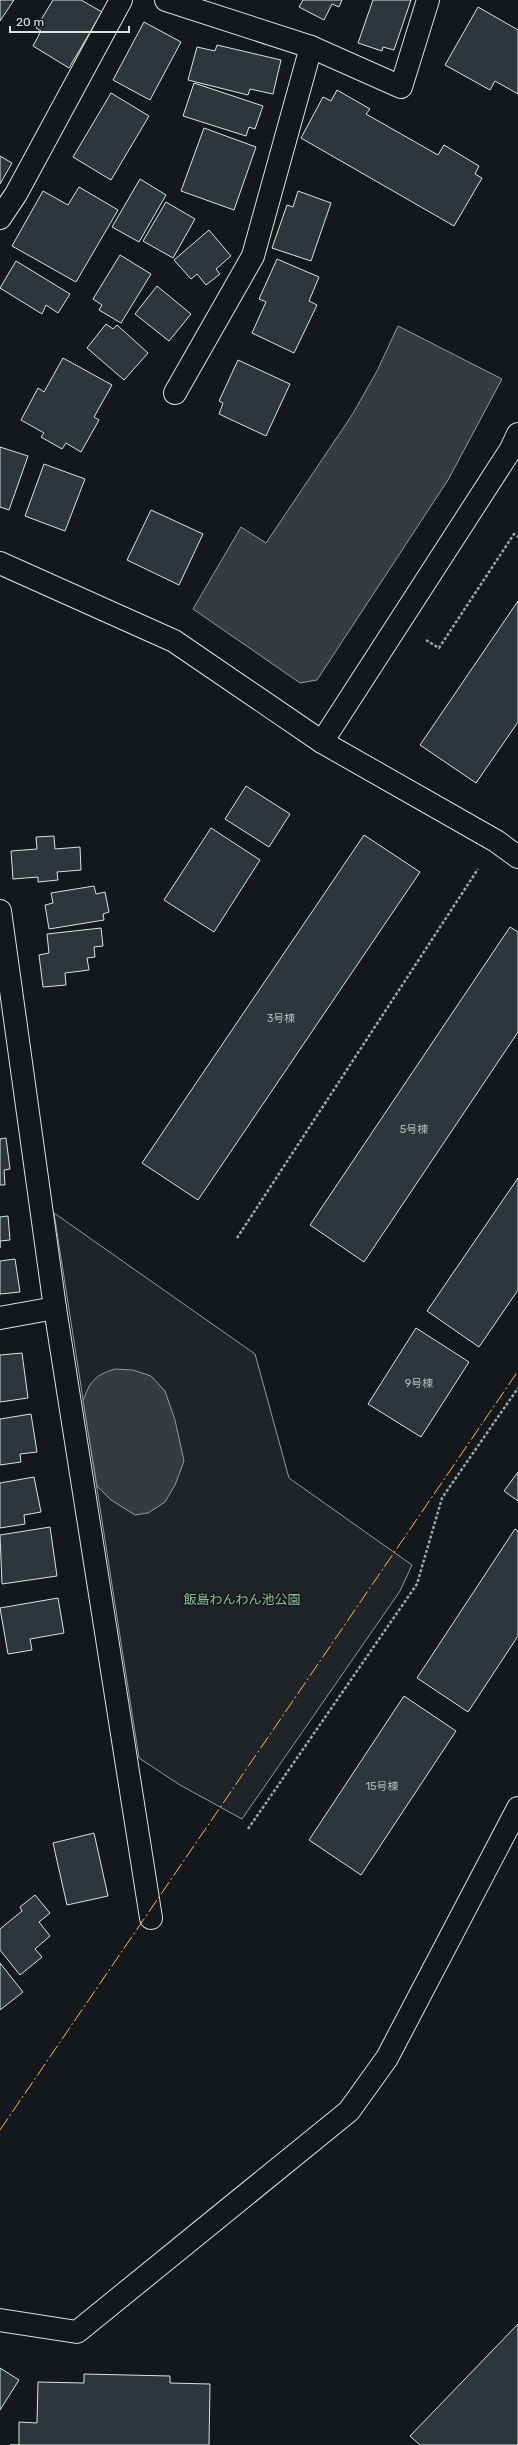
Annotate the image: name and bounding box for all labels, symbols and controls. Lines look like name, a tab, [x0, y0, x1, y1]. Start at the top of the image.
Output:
scale bar	[10, 8, 129, 34]
text: 20 m	[16, 15, 44, 29]
house number: 3号棟	[267, 1012, 295, 1025]
house number: 5号棟	[400, 1123, 428, 1136]
house number: 9号棟	[405, 1377, 433, 1390]
park label: 飯島わんわん池公園	[183, 1592, 301, 1607]
house number: 15号棟	[365, 1780, 399, 1793]

